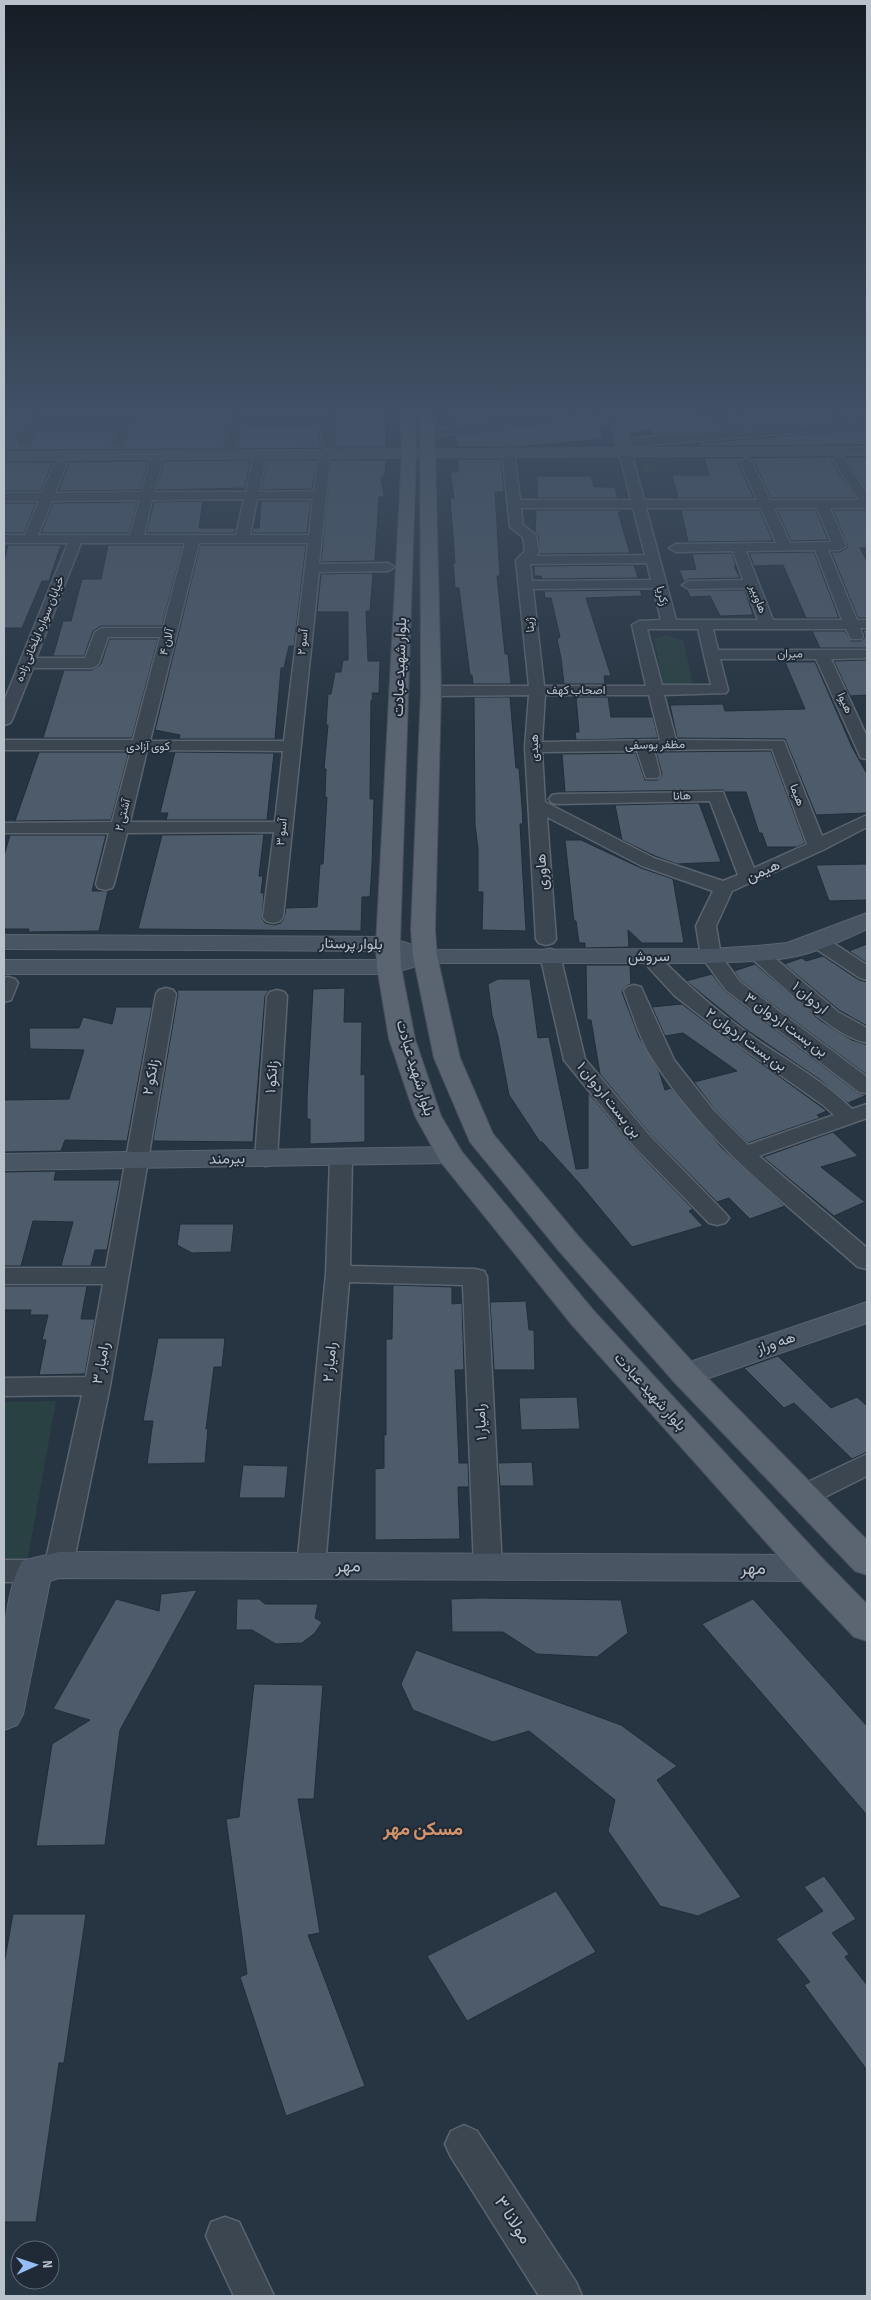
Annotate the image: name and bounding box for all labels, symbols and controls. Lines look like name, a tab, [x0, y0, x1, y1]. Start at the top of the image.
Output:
street label: خیابان سواره ایلخانی زاده	[12, 574, 68, 684]
street label: هاوبیر	[746, 582, 770, 616]
street label: زکریا	[652, 584, 672, 608]
street label: ژینا	[522, 616, 538, 633]
street label: بلوار شهید عبادت	[389, 617, 411, 717]
street label: آلان ۴	[156, 626, 178, 657]
street label: آسو ۲	[294, 627, 312, 656]
street label: میران	[777, 646, 803, 662]
street label: اصحاب کهف	[547, 683, 606, 698]
street label: هیوا	[834, 690, 856, 716]
street label: هیدی	[527, 734, 542, 762]
street label: مظفر یوسفی	[625, 737, 685, 753]
street label: کوی آزادی	[126, 739, 170, 754]
street label: هیما	[786, 782, 808, 808]
street label: هانا	[673, 788, 691, 804]
street label: آشتی ۲	[112, 796, 135, 833]
street label: آسو ۳	[273, 816, 291, 846]
street label: هاوری	[531, 853, 553, 891]
street label: هیمن	[743, 855, 783, 887]
street label: بلوار پرستار	[318, 934, 383, 954]
street label: سروش	[628, 947, 670, 966]
street label: اردوان ۱	[788, 977, 832, 1019]
street label: بن بست اردوان ۳	[741, 988, 831, 1062]
street label: بن بست اردوان ۲	[702, 1004, 790, 1076]
street label: بلوار شهید عبادت	[391, 1018, 439, 1118]
street label: زانکو ۲	[138, 1057, 164, 1097]
street label: بن بست اردوان ۱	[572, 1058, 646, 1142]
street label: زانکو ۱	[261, 1060, 283, 1094]
street label: بیرمند	[209, 1149, 245, 1169]
street label: هه وراز	[753, 1328, 798, 1359]
street label: رامیار ۳	[88, 1340, 114, 1386]
street label: رامیار ۲	[319, 1341, 341, 1383]
street label: بلوار شهید عبادت	[610, 1349, 690, 1435]
street label: رامیار ۱	[471, 1403, 491, 1441]
street label: مهر	[334, 1555, 361, 1577]
street label: مهر	[739, 1558, 766, 1579]
district label: مسکن مهر	[382, 1818, 463, 1841]
street label: مولانا ۳	[490, 2192, 536, 2248]
north arrow	[10, 2240, 60, 2290]
text: N	[39, 2260, 56, 2269]

